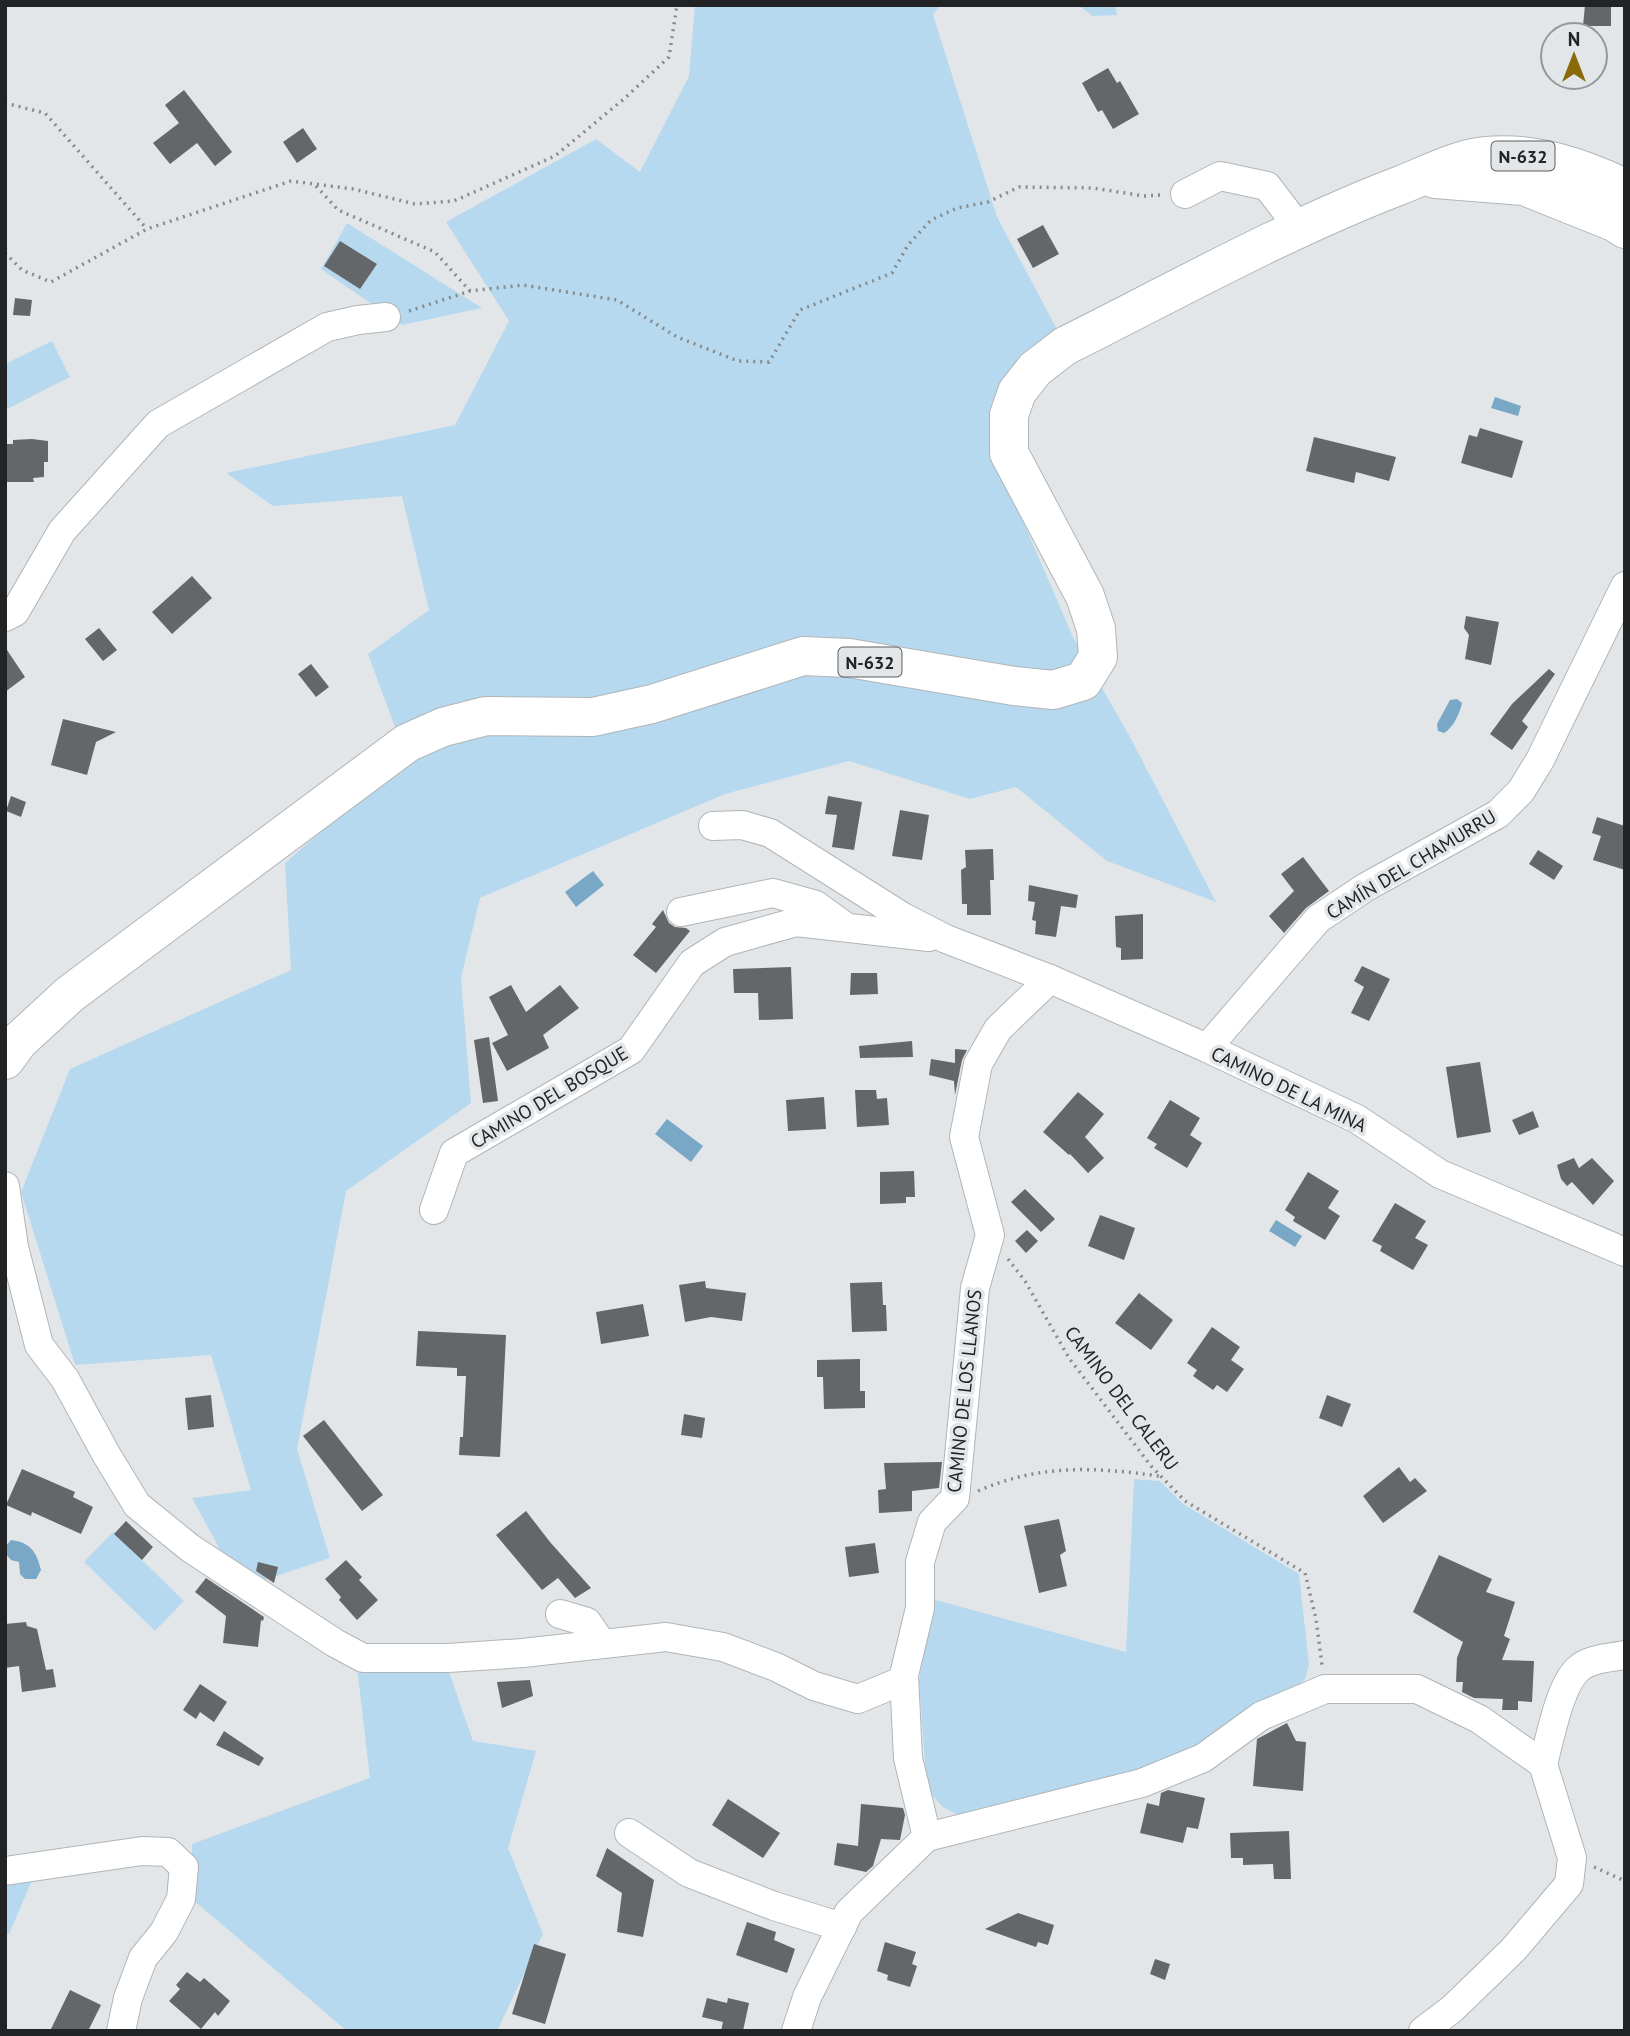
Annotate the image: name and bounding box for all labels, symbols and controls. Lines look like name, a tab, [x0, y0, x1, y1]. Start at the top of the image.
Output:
north arrow	[1539, 21, 1609, 91]
text: N	[1568, 27, 1580, 51]
road number: N-632	[1492, 141, 1554, 170]
road number: N-632	[838, 648, 902, 676]
street label: CAMÍN DEL CHAMURRU	[1322, 804, 1500, 924]
street label: CAMINO DEL BOSQUE	[466, 1041, 632, 1153]
street label: CAMINO DE LA MINA	[1207, 1041, 1371, 1137]
street label: CAMINO DE LOS LLANOS	[941, 1288, 987, 1494]
street label: CAMINO DEL CALERU	[1060, 1321, 1184, 1475]

